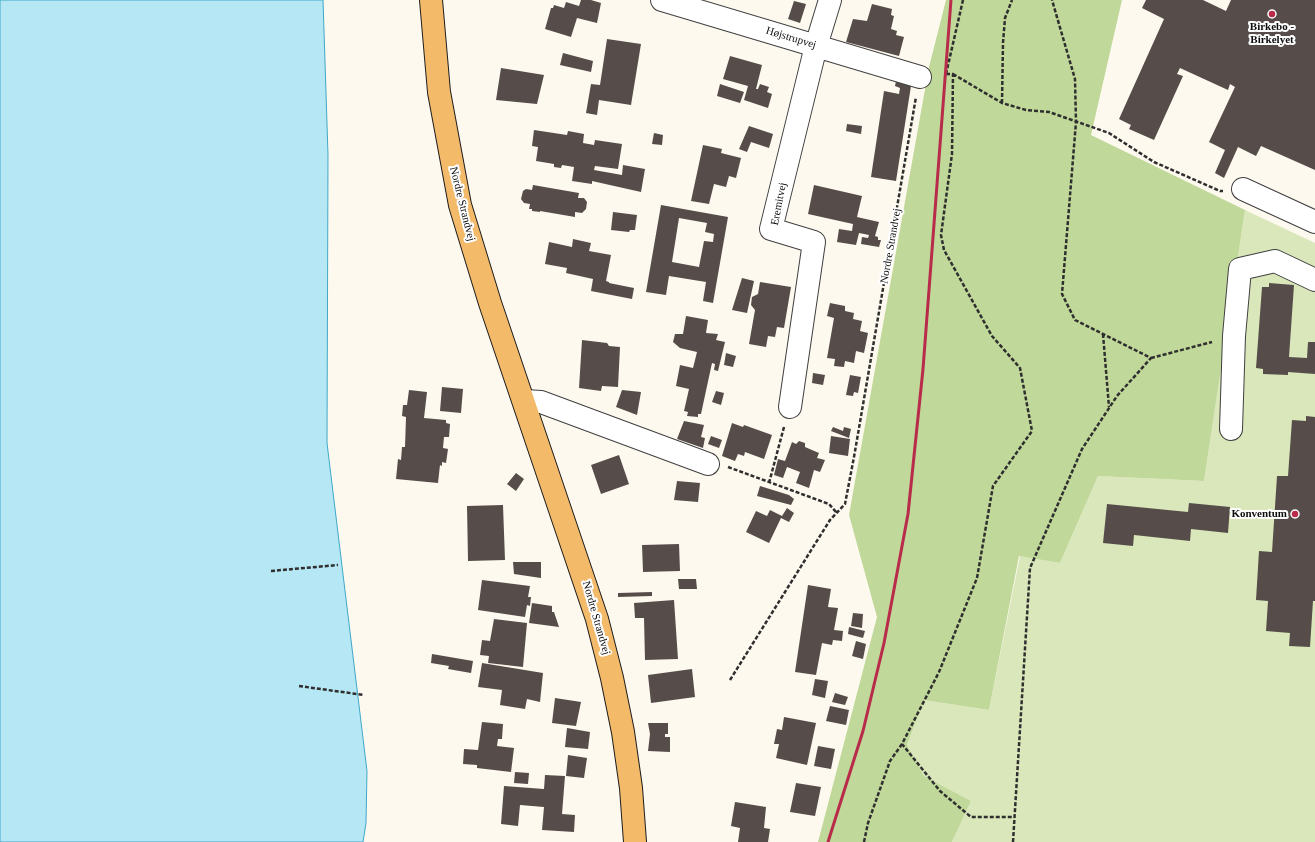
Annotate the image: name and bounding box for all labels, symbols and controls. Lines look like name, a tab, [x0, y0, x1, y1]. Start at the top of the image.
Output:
marker: Birkebo - Birkelyet	[1267, 9, 1277, 19]
place label: Birkebo - Birkelyet	[1250, 20, 1294, 46]
street label: Højstrupvej	[764, 24, 818, 52]
street label: Nordre Strandvej	[446, 166, 478, 242]
street label: Eremitvej	[768, 181, 790, 227]
street label: Nordre Strandvej	[878, 207, 904, 285]
place label: Konventum	[1231, 507, 1287, 521]
marker: Konventum	[1290, 509, 1300, 519]
street label: Nordre Strandvej	[579, 580, 613, 656]

